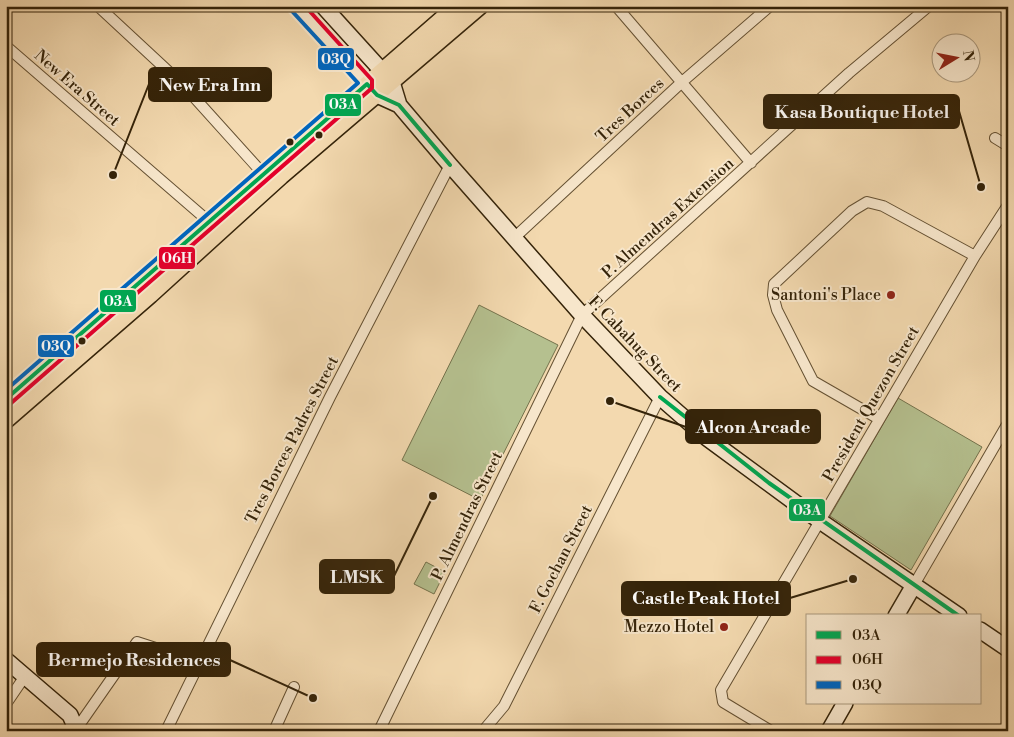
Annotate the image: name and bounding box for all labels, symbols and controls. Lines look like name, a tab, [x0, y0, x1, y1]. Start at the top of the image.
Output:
north arrow	[932, 32, 982, 82]
street label: New Era Street	[30, 45, 124, 131]
line badge: 03Q	[317, 47, 355, 71]
text: N	[958, 49, 978, 63]
text: 03Q	[321, 51, 351, 69]
callout: New Era Inn	[149, 68, 271, 101]
street label: Tres Borces	[592, 73, 668, 147]
text: New Era Inn	[159, 74, 261, 97]
line badge: 03A	[324, 93, 362, 117]
callout: Kasa Boutique Hotel	[764, 95, 959, 128]
text: 03A	[329, 96, 358, 114]
text: Kasa Boutique Hotel	[775, 101, 950, 124]
unlabelled marker	[314, 130, 324, 140]
unlabelled marker	[285, 137, 295, 147]
street label: P. Almendras Extension	[598, 153, 739, 283]
line badge: 06H	[158, 246, 196, 270]
text: 06H	[162, 250, 193, 268]
place label: Santoni's Place	[771, 285, 881, 305]
line badge: 03A	[99, 289, 137, 313]
marker: Santoni's Place	[885, 289, 897, 301]
street label: F. Cabahug Street	[584, 292, 686, 397]
text: 03A	[104, 293, 133, 311]
street label: President Quezon Street	[818, 322, 924, 485]
line badge: 03Q	[37, 334, 75, 358]
unlabelled marker	[77, 336, 87, 346]
text: 03Q	[41, 338, 71, 356]
street label: Tres Borces Padres Street	[241, 353, 343, 527]
callout: Alcon Arcade	[686, 410, 820, 443]
text: Alcon Arcade	[695, 416, 811, 439]
street label: P. Almendras Street	[427, 448, 507, 584]
line badge: 03A	[788, 498, 826, 522]
street label: F. Gochan Street	[525, 501, 597, 616]
text: 03A	[793, 502, 822, 520]
callout: LMSK	[320, 560, 394, 593]
text: LMSK	[330, 566, 384, 589]
callout: Castle Peak Hotel	[622, 582, 790, 615]
text: Castle Peak Hotel	[632, 587, 780, 610]
legend	[806, 614, 982, 704]
place label: Mezzo Hotel	[624, 617, 714, 637]
marker: Mezzo Hotel	[718, 621, 730, 633]
text: 03A	[852, 626, 881, 645]
callout: Bermejo Residences	[37, 643, 230, 676]
text: Bermejo Residences	[48, 649, 221, 672]
text: 06H	[852, 650, 883, 669]
text: 03Q	[852, 676, 882, 695]

